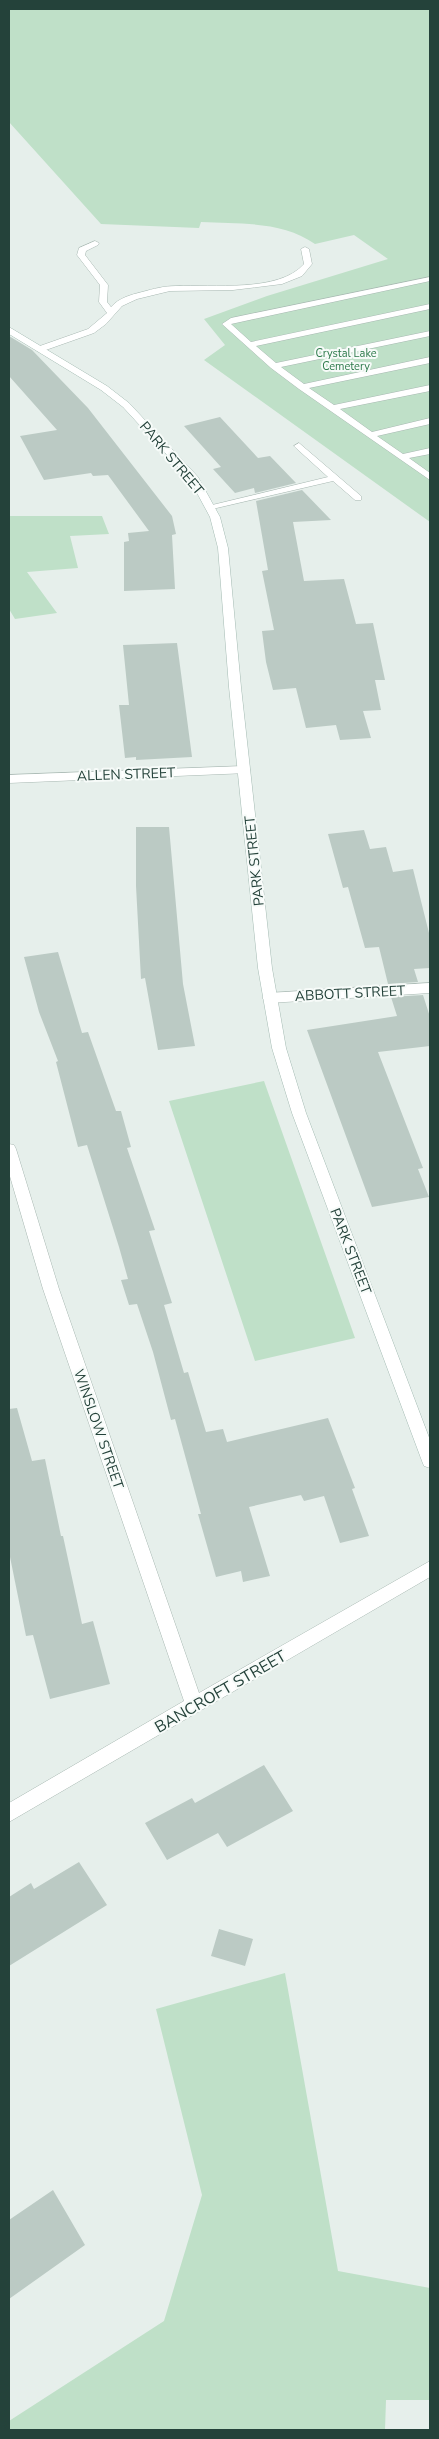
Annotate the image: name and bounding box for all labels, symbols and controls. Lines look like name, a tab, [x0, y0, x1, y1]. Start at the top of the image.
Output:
park label: Crystal Lake Cemetery	[315, 346, 377, 374]
street label: PARK STREET	[135, 418, 208, 500]
street label: ALLEN STREET	[77, 763, 176, 786]
street label: PARK STREET	[240, 814, 269, 907]
street label: ABBOTT STREET	[294, 981, 406, 1006]
street label: PARK STREET	[325, 1206, 376, 1297]
street label: WINSLOW STREET	[69, 1367, 128, 1492]
street label: BANCROFT STREET	[151, 1645, 291, 1738]

